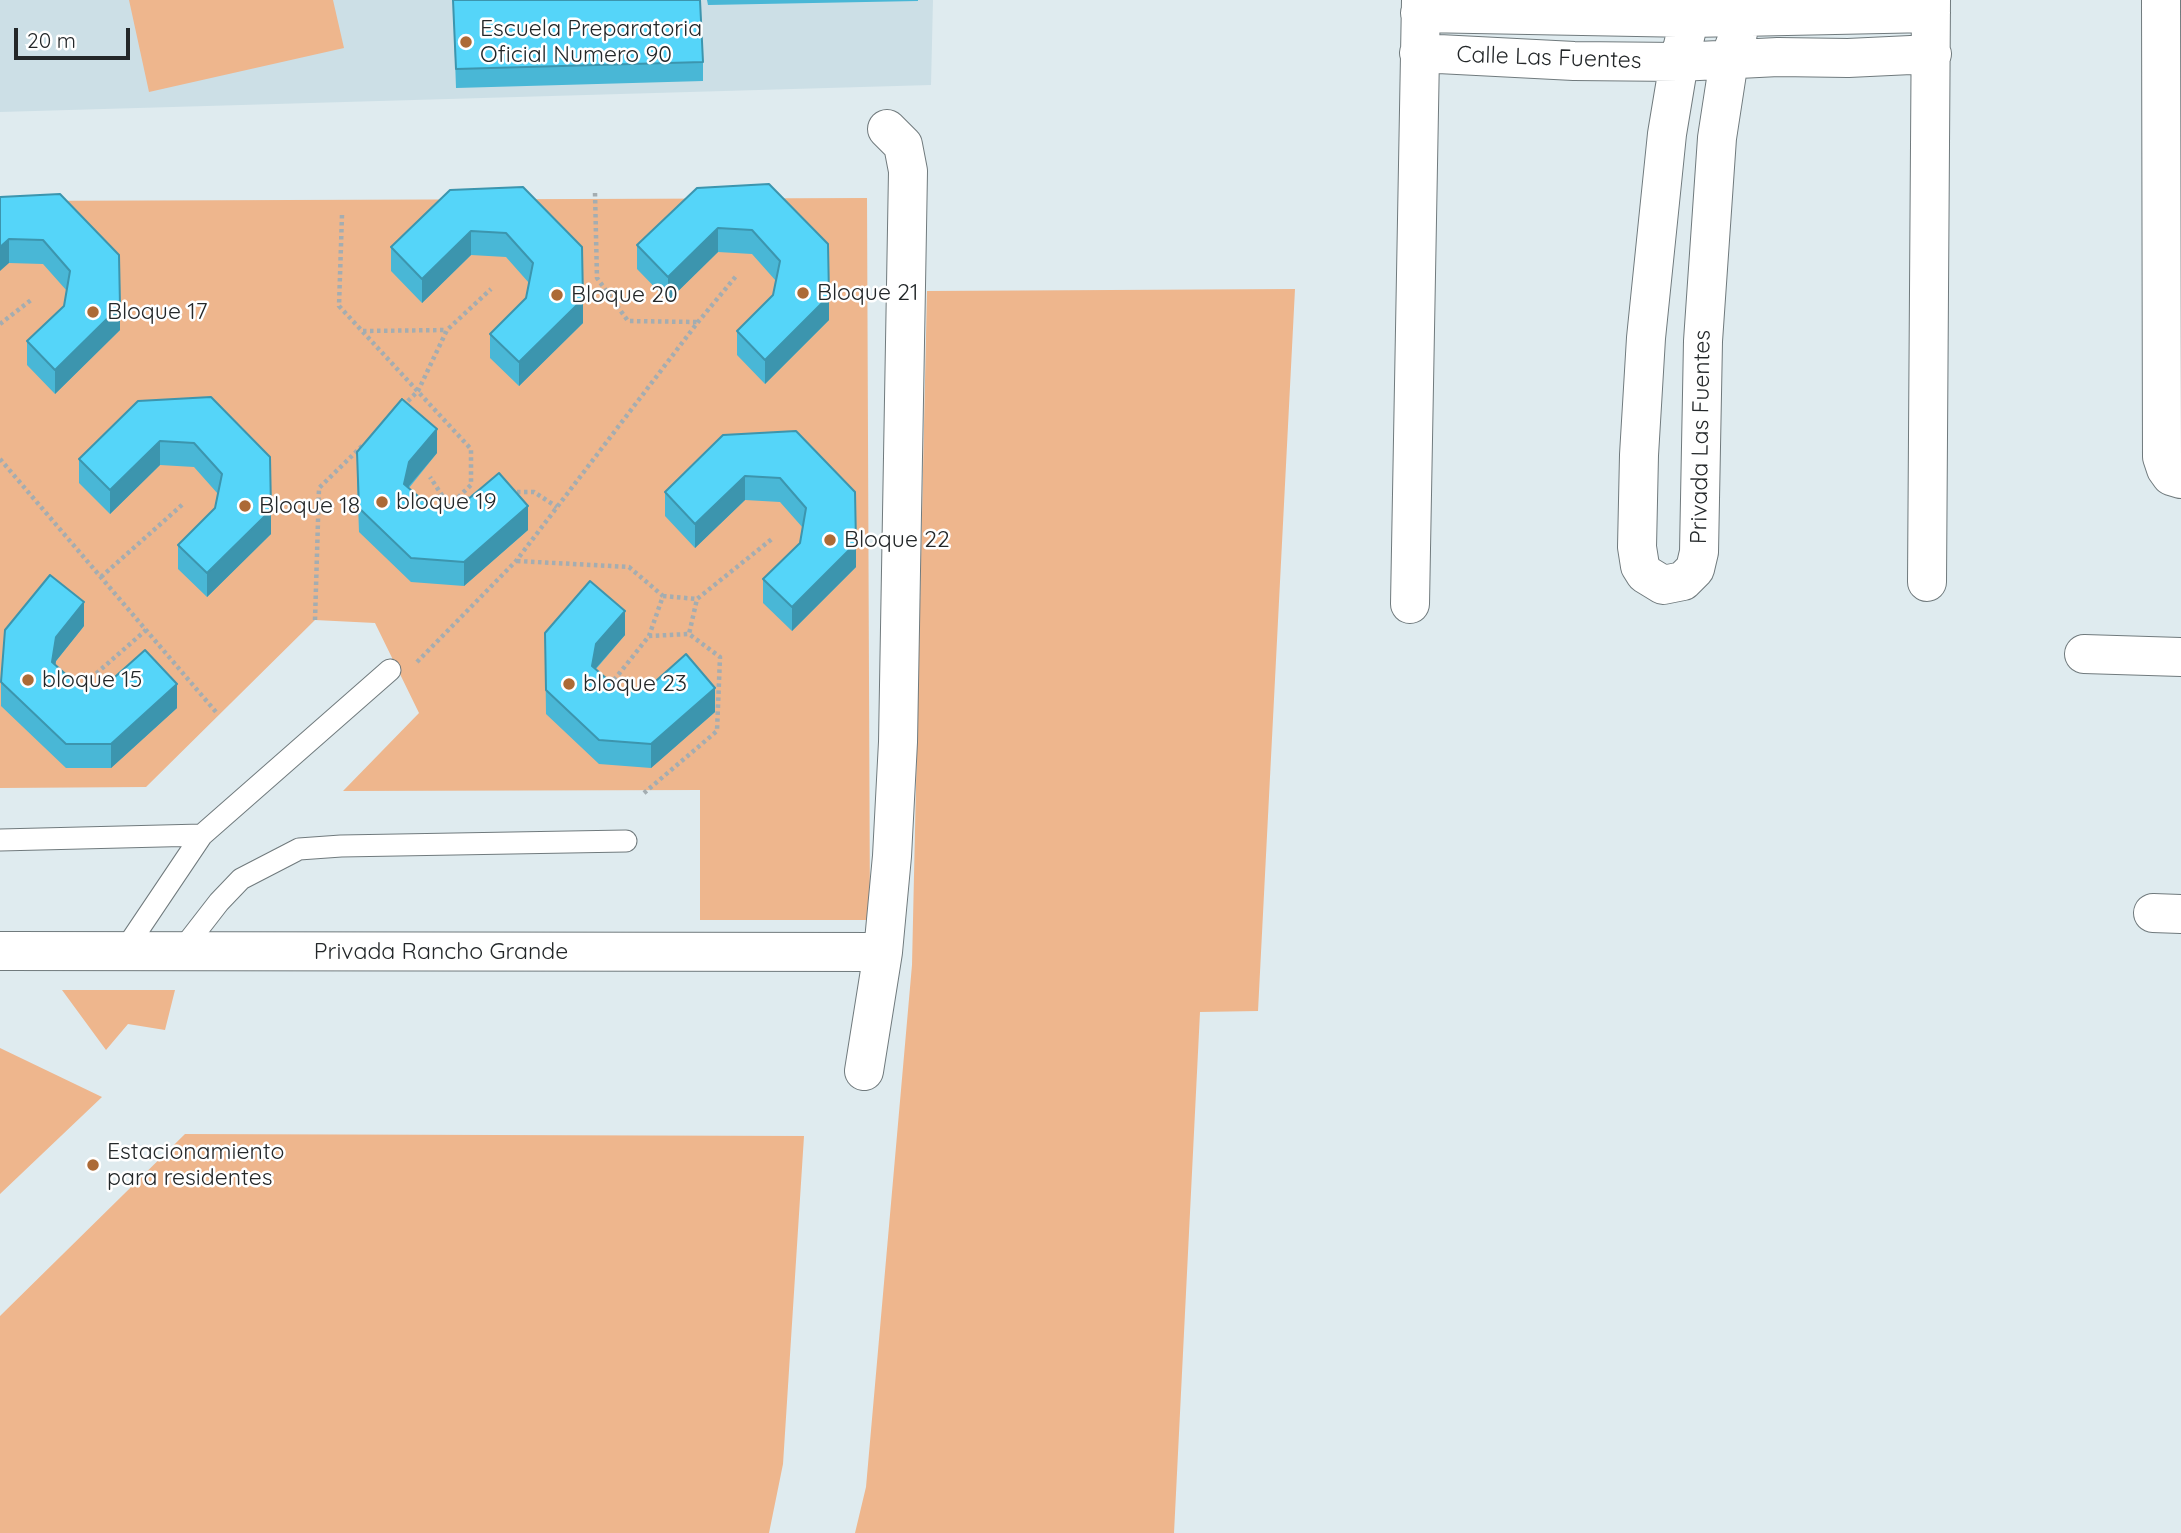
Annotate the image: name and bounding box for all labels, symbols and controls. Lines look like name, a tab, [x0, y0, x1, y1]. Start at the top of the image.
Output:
scale bar	[18, 14, 133, 58]
place label: Escuela Preparatoria Oficial Numero 90	[480, 15, 702, 69]
text: 20 m	[27, 27, 76, 53]
marker: Escuela Preparatoria Oficial Numero 90	[458, 34, 474, 50]
street label: Calle Las Fuentes	[1456, 41, 1642, 75]
place label: Bloque 21	[817, 279, 918, 307]
place label: Bloque 20	[571, 281, 678, 309]
marker: Bloque 21	[795, 285, 811, 301]
marker: Bloque 20	[549, 287, 565, 303]
place label: Bloque 17	[107, 298, 207, 326]
marker: Bloque 17	[85, 304, 101, 320]
street label: Privada Las Fuentes	[1685, 330, 1717, 544]
place label: bloque 19	[396, 488, 497, 516]
place label: Bloque 18	[259, 492, 360, 520]
marker: bloque 19	[374, 494, 390, 510]
marker: Bloque 18	[237, 498, 253, 514]
place label: Bloque 22	[844, 526, 950, 554]
marker: Bloque 22	[822, 532, 838, 548]
place label: bloque 15	[42, 666, 142, 694]
place label: bloque 23	[583, 670, 687, 698]
marker: bloque 15	[20, 672, 36, 688]
marker: bloque 23	[561, 676, 577, 692]
street label: Privada Rancho Grande	[314, 938, 568, 966]
place label: Estacionamiento para residentes	[107, 1138, 284, 1192]
marker: Estacionamiento para residentes	[85, 1157, 101, 1173]

